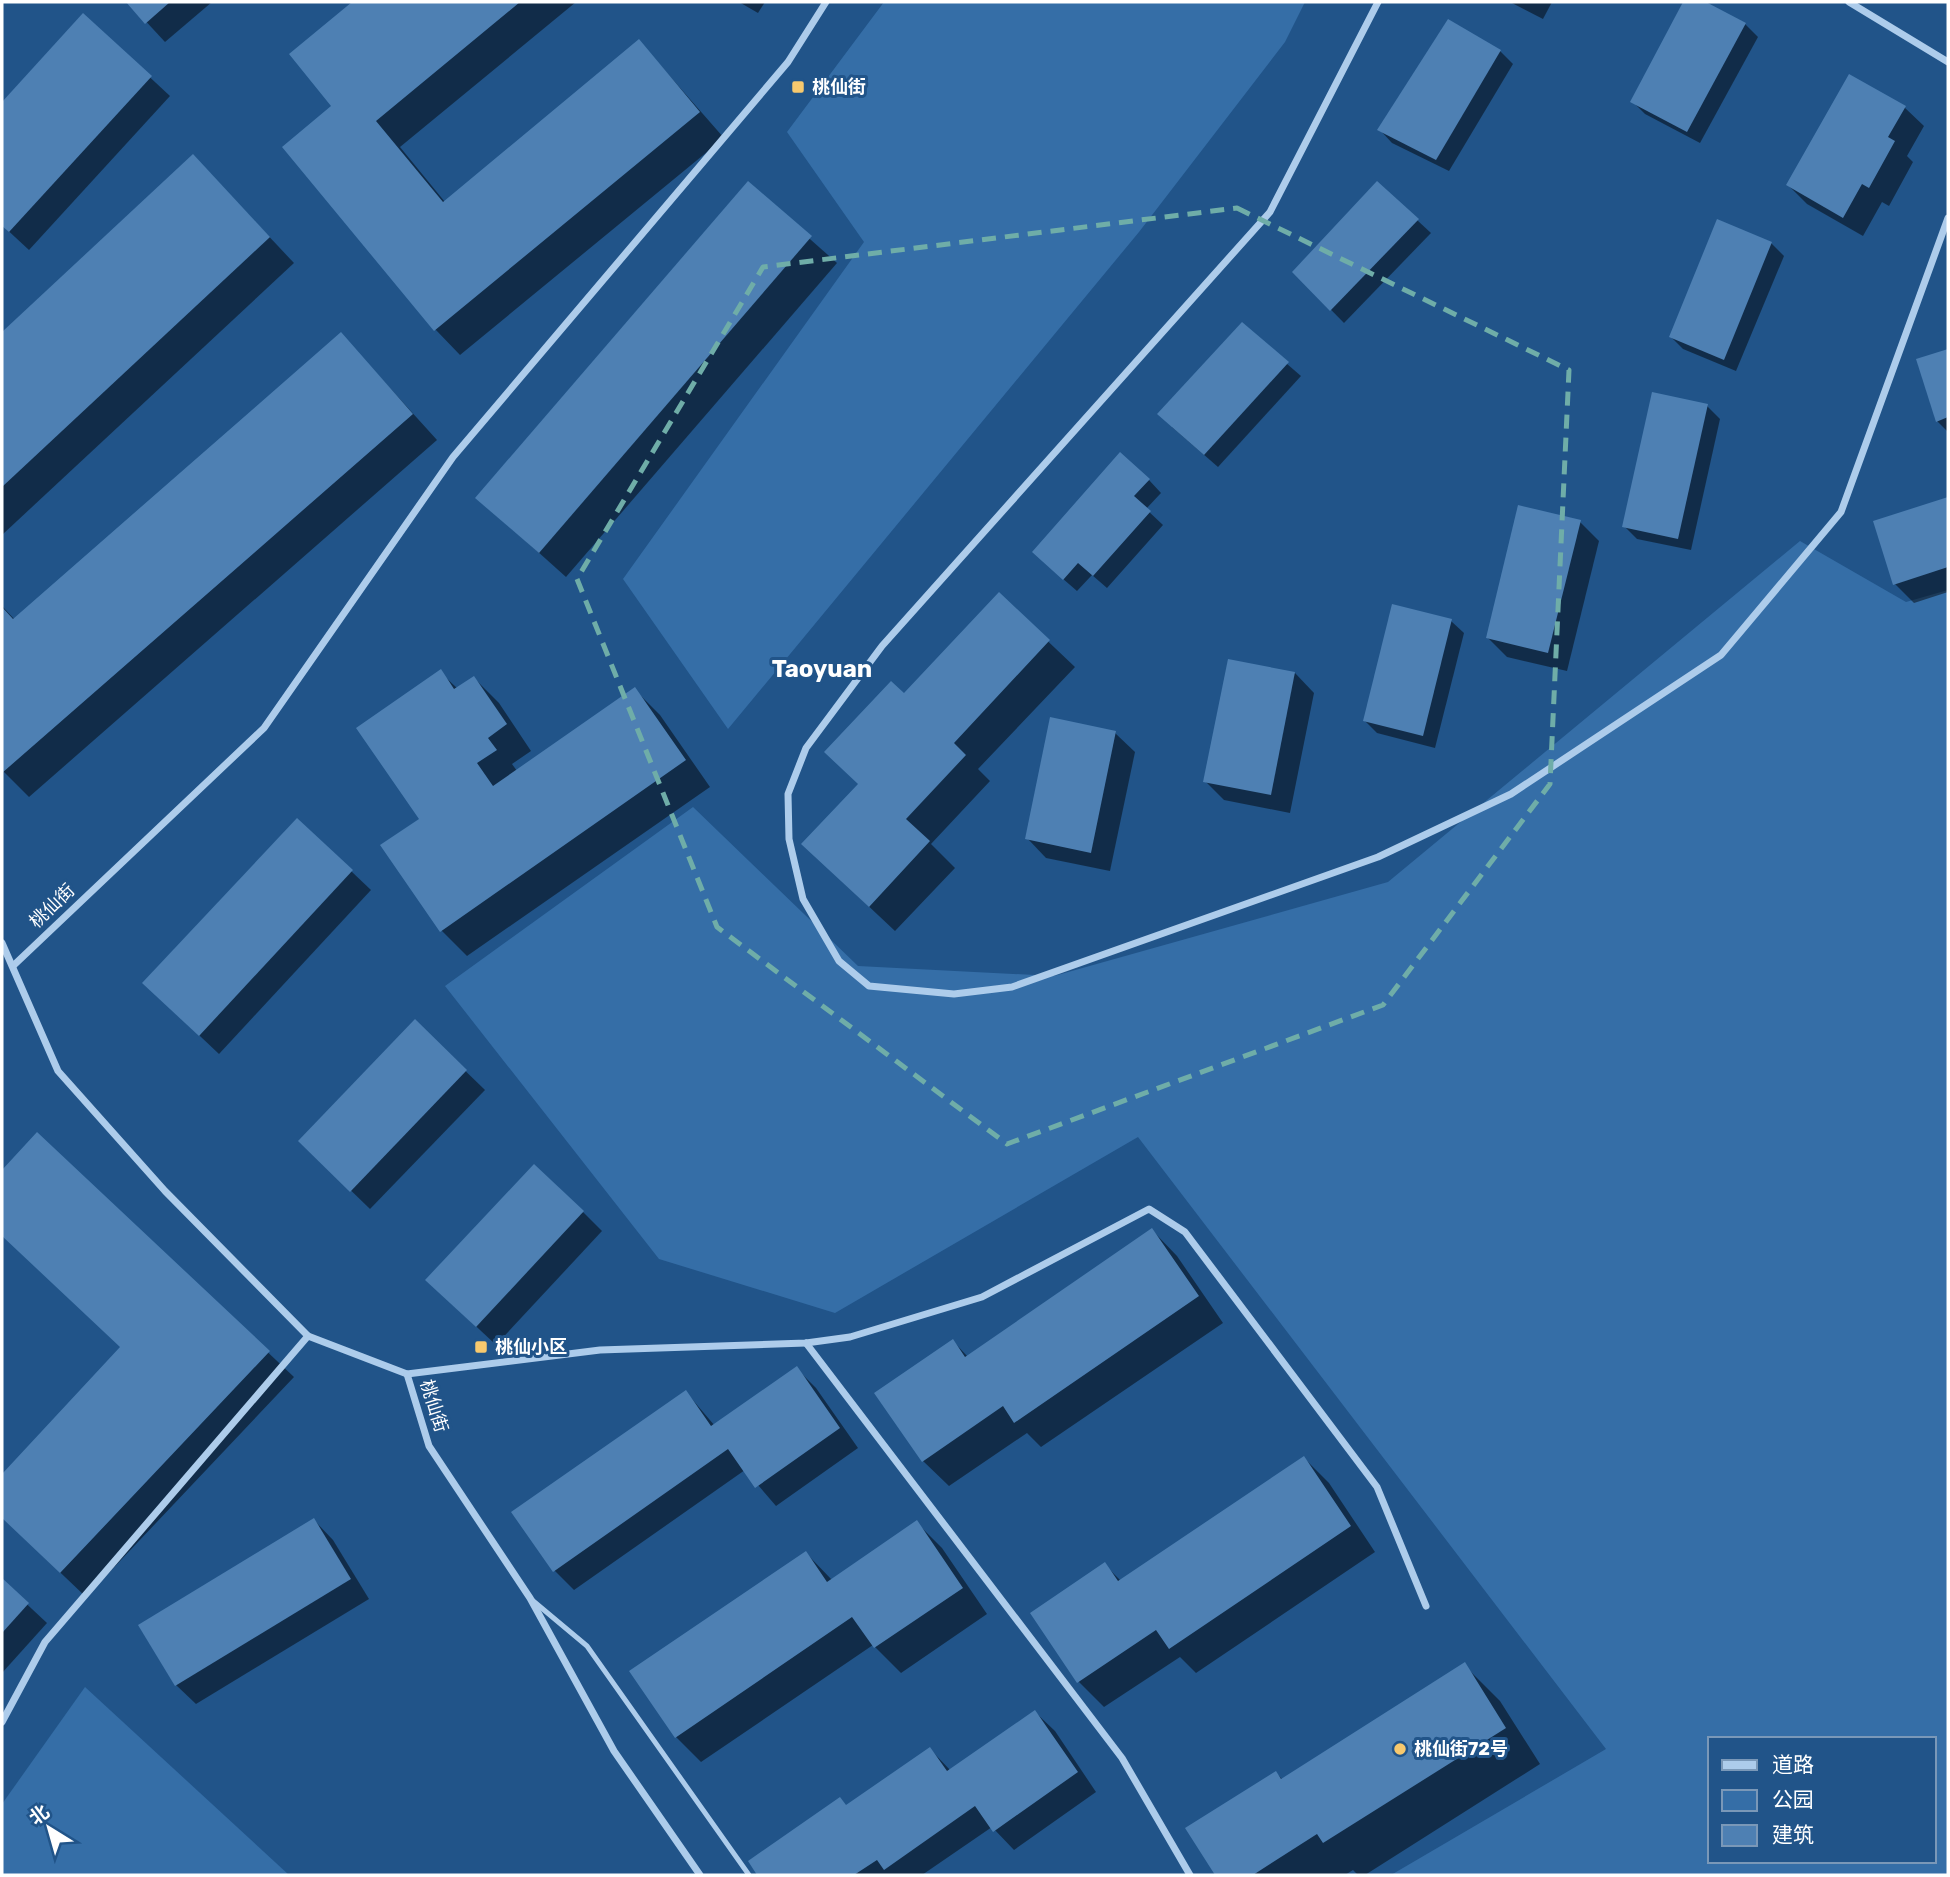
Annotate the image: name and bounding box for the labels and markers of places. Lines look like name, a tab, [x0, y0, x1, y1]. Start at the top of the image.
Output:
place label: 桃仙街	[812, 76, 866, 98]
marker: 桃仙街	[790, 79, 806, 95]
place label: 桃仙小区	[495, 1336, 567, 1358]
marker: 桃仙小区	[473, 1339, 489, 1355]
place label: 桃仙街72号	[1414, 1738, 1508, 1760]
marker: 桃仙街72号	[1392, 1741, 1408, 1757]

